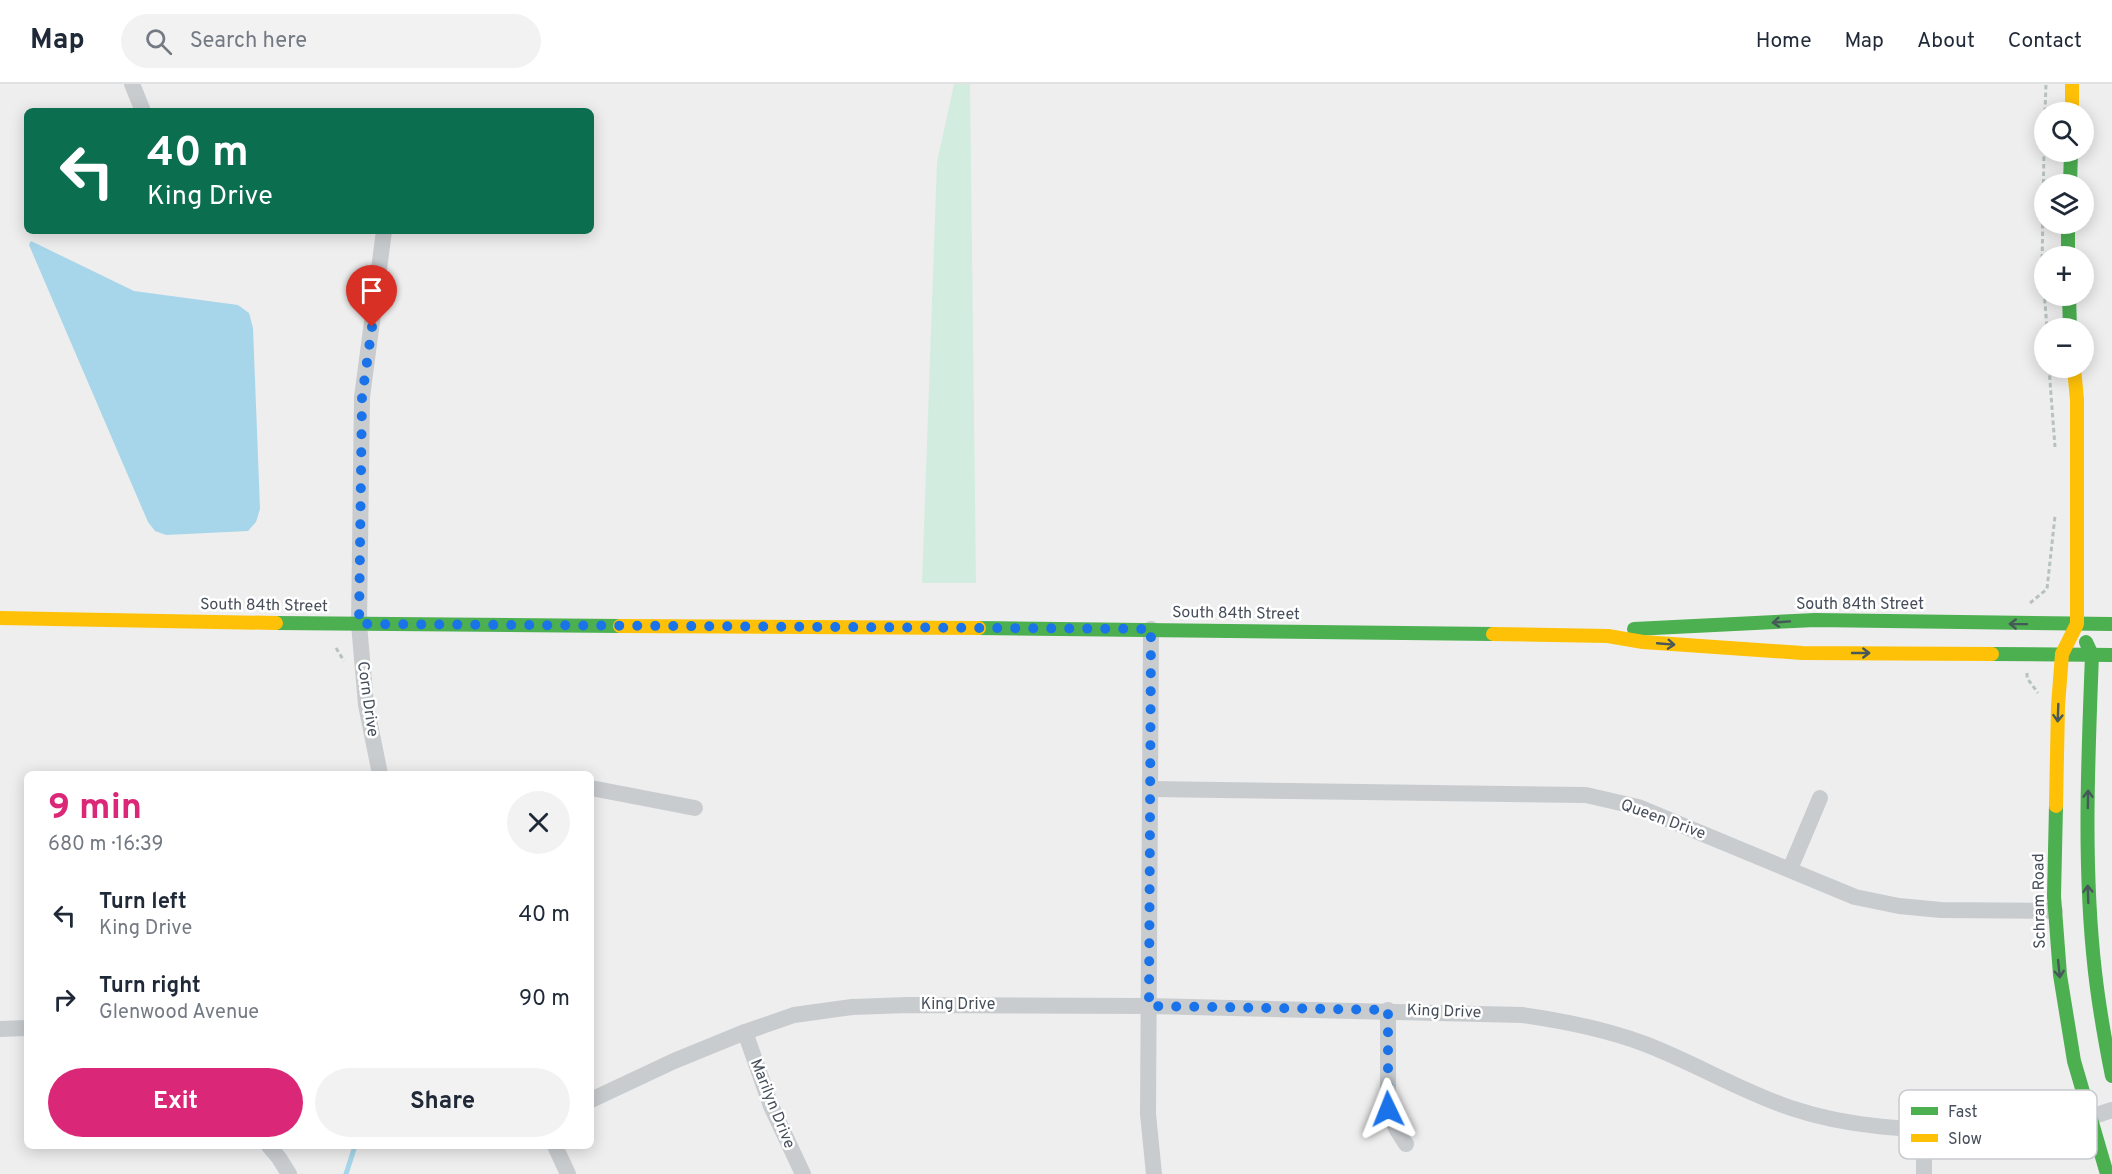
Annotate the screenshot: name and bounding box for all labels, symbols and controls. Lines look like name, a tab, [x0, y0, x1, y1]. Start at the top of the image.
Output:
search box	[121, 14, 541, 68]
text: Map	[30, 23, 85, 59]
icon: search	[142, 25, 175, 58]
text: Search here	[190, 28, 307, 55]
text: Home	[1756, 28, 1812, 55]
text: Map	[1845, 28, 1884, 55]
text: About	[1917, 28, 1975, 55]
text: Contact	[2008, 28, 2082, 55]
map controls	[2034, 102, 2094, 378]
button: search	[2034, 102, 2094, 162]
text: 40 m	[147, 128, 249, 181]
icon: left	[48, 132, 126, 210]
button: layers	[2034, 174, 2094, 234]
text: King Drive	[147, 180, 273, 214]
button: +	[2034, 246, 2094, 306]
pin	[346, 265, 397, 327]
icon: arrive	[355, 274, 388, 307]
button: −	[2034, 318, 2094, 378]
street label: South 84th Street	[200, 595, 328, 617]
street label: South 84th Street	[1796, 595, 1924, 615]
street label: South 84th Street	[1172, 603, 1300, 625]
one-way arrow	[1772, 617, 1792, 628]
one-way arrow	[2009, 618, 2029, 630]
one-way arrow	[1655, 639, 1675, 650]
one-way arrow	[1850, 647, 1870, 659]
street label: Corn Drive	[352, 660, 382, 738]
one-way arrow	[2053, 702, 2064, 722]
text: 9 min	[48, 786, 142, 832]
one-way arrow	[2082, 790, 2094, 810]
button: close	[507, 791, 570, 854]
street label: Queen Drive	[1618, 795, 1708, 845]
text: 680 m · 16:39	[48, 832, 163, 858]
street label: Schram Road	[2029, 853, 2051, 949]
one-way arrow	[2082, 884, 2093, 904]
text: Turn left	[99, 889, 187, 916]
icon: left	[48, 899, 81, 932]
text: 40 m	[518, 902, 570, 929]
text: King Drive	[99, 916, 192, 942]
one-way arrow	[2054, 959, 2065, 979]
text: Turn right	[99, 973, 201, 1000]
icon: right	[48, 983, 81, 1016]
text: 90 m	[519, 986, 570, 1013]
street label: King Drive	[921, 995, 995, 1015]
text: Glenwood Avenue	[99, 1000, 259, 1026]
street label: King Drive	[1406, 1001, 1482, 1023]
street label: Marilyn Drive	[745, 1056, 799, 1152]
button: Exit	[48, 1068, 303, 1137]
button: Share	[315, 1068, 570, 1137]
position arrow	[1356, 1077, 1420, 1141]
legend	[1899, 1090, 2097, 1159]
text: Fast	[1948, 1103, 1978, 1123]
text: Slow	[1948, 1130, 1982, 1150]

